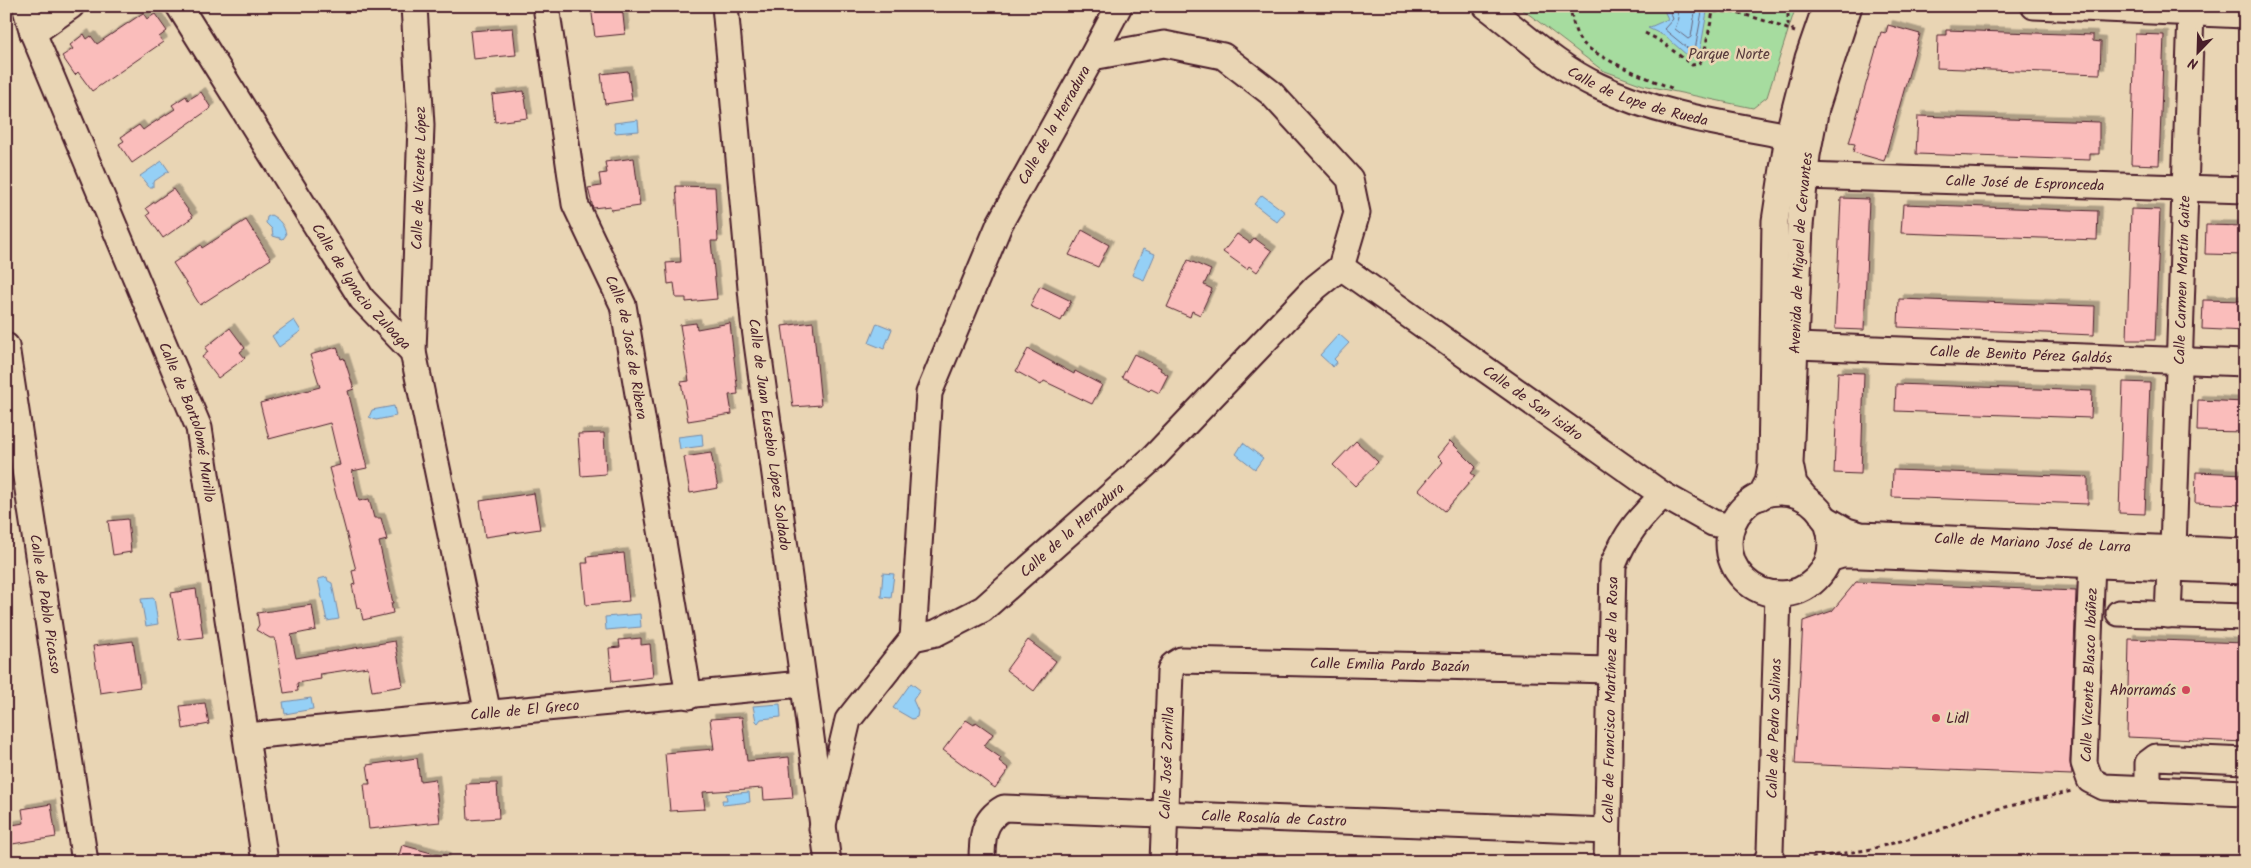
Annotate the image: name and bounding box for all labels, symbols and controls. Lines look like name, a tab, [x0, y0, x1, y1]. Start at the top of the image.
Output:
north arrow	[2174, 28, 2224, 78]
park label: Parque Norte	[1688, 43, 1770, 67]
text: N	[2185, 51, 2202, 75]
street label: Calle de Lope de Rueda	[1562, 60, 1710, 133]
street label: Calle de la Herradura	[1012, 61, 1098, 190]
street label: Calle de Vicente López	[406, 105, 434, 250]
street label: Avenida de Miguel de Cervantes	[1784, 150, 1820, 354]
street label: Calle José de Espronceda	[1945, 169, 2105, 199]
street label: Calle Carmen Martín Gaite	[2168, 195, 2198, 365]
street label: Calle de Ignacio Zuloaga	[304, 219, 416, 356]
street label: Calle de José de Ribera	[597, 271, 653, 422]
street label: Calle de Juan Eusebio López Soldado	[741, 317, 796, 553]
street label: Calle de Bartolomé Murillo	[151, 339, 221, 504]
street label: Calle de Benito Pérez Galdós	[1929, 340, 2113, 371]
street label: Calle de San isidro	[1477, 360, 1588, 448]
street label: Calle de la Herradura	[1015, 477, 1131, 584]
street label: Calle de Mariano José de Larra	[1933, 527, 2131, 560]
street label: Calle de Pablo Picasso	[22, 533, 67, 676]
street label: Calle de Francisco Martínez de la Rosa	[1597, 576, 1626, 824]
street label: Calle Vicente Blasco Ibáñez	[2075, 587, 2105, 763]
street label: Calle Emilia Pardo Bazán	[1310, 652, 1470, 680]
street label: Calle de Pedro Salinas	[1761, 657, 1789, 799]
place label: Ahorramás	[2110, 679, 2177, 703]
marker: Ahorramás	[2180, 684, 2192, 696]
street label: Calle de El Greco	[469, 694, 581, 728]
street label: Calle José Zorrilla	[1154, 706, 1182, 820]
place label: Lidl	[1946, 707, 1969, 731]
marker: Lidl	[1930, 712, 1942, 724]
street label: Calle Rosalía de Castro	[1200, 805, 1347, 834]

